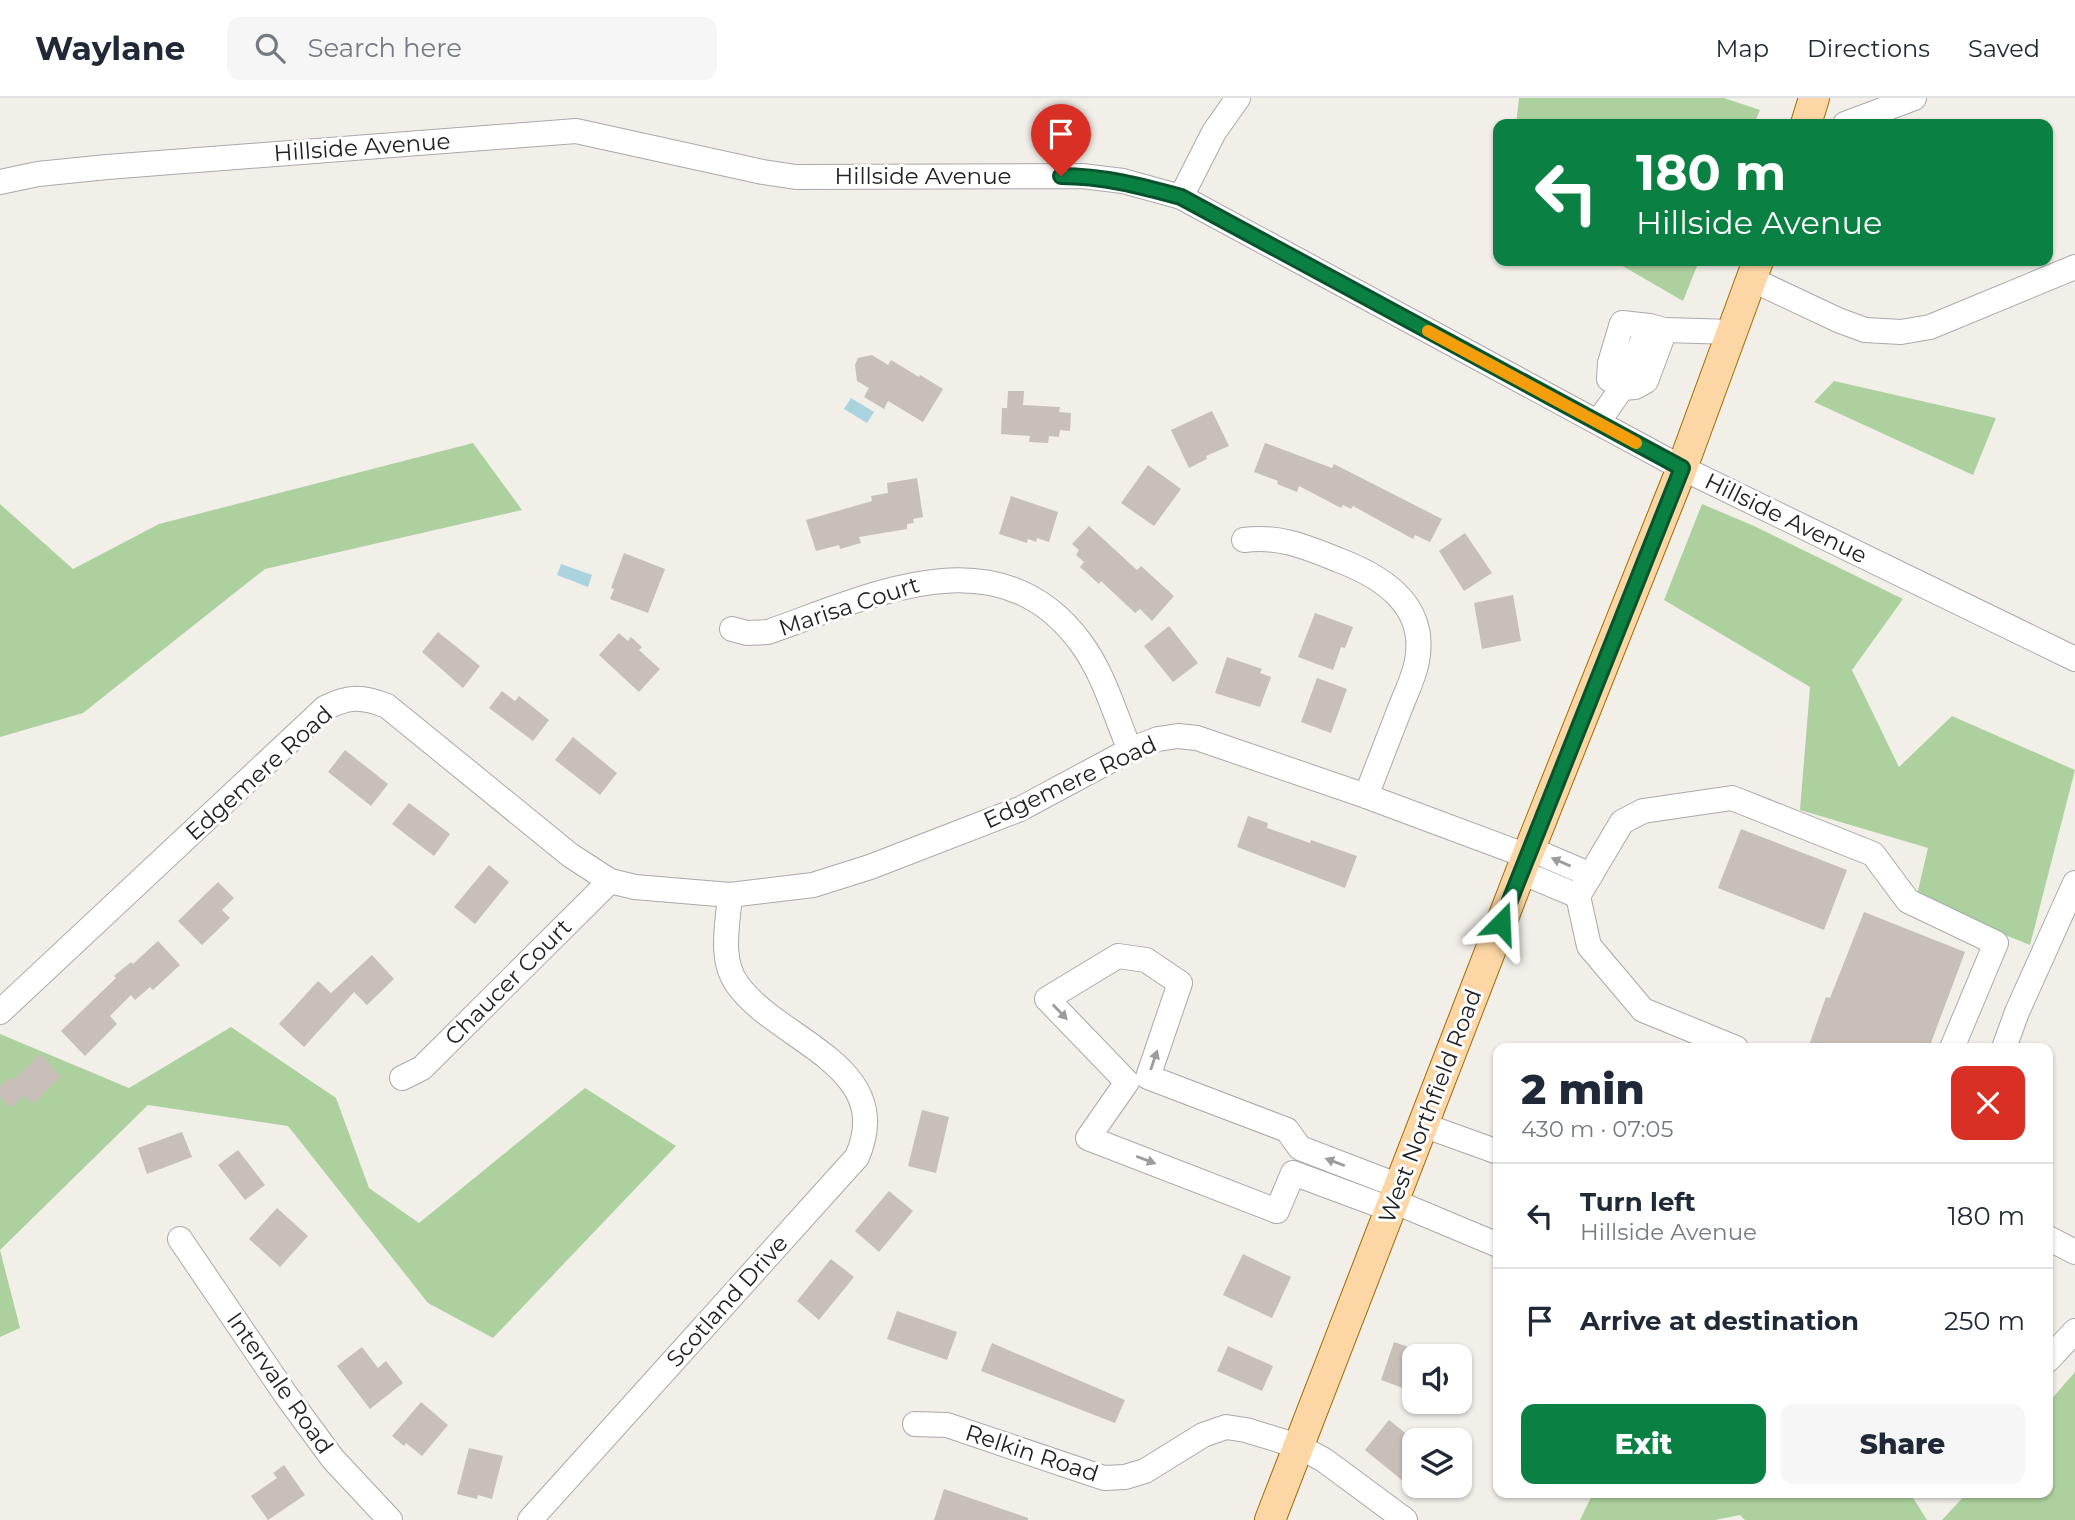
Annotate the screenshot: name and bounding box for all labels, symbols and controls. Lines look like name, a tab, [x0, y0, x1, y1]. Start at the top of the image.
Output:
search box	[227, 17, 717, 80]
text: Waylane	[35, 28, 185, 68]
icon: search	[251, 29, 289, 67]
text: Search here	[307, 32, 462, 64]
text: Map	[1716, 34, 1769, 63]
text: Directions	[1807, 34, 1930, 63]
text: Saved	[1968, 34, 2040, 63]
pin	[1031, 104, 1091, 176]
icon: arrive	[1042, 115, 1080, 153]
street label: Hillside Avenue	[273, 127, 451, 167]
text: 180 m	[1636, 143, 1786, 202]
icon: left	[1521, 147, 1612, 238]
street label: Hillside Avenue	[835, 162, 1011, 190]
text: Hillside Avenue	[1636, 203, 1882, 242]
street label: Hillside Avenue	[1700, 467, 1872, 569]
street label: Marisa Court	[775, 570, 923, 642]
street label: Edgemere Road	[180, 700, 338, 846]
street label: Edgemere Road	[979, 730, 1161, 834]
one-way arrow	[1551, 856, 1571, 868]
position arrow	[1464, 886, 1538, 960]
street label: Chaucer Court	[439, 913, 577, 1051]
street label: West Northfield Road	[1372, 985, 1488, 1227]
one-way arrow	[1051, 1004, 1068, 1021]
one-way arrow	[1149, 1049, 1160, 1070]
text: 2 min	[1521, 1063, 1645, 1115]
button: close	[1951, 1066, 2025, 1140]
text: 430 m · 07:05	[1521, 1115, 1674, 1143]
one-way arrow	[1136, 1155, 1157, 1166]
one-way arrow	[1324, 1156, 1345, 1167]
text: Turn left	[1580, 1186, 1696, 1218]
icon: left	[1521, 1197, 1559, 1235]
text: 180 m	[1947, 1200, 2025, 1232]
text: Hillside Avenue	[1580, 1218, 1757, 1246]
street label: Scotland Drive	[660, 1229, 794, 1373]
icon: arrive	[1521, 1302, 1559, 1340]
text: Arrive at destination	[1580, 1305, 1859, 1337]
text: 250 m	[1944, 1305, 2025, 1337]
street label: Intervale Road	[221, 1307, 339, 1459]
map controls	[1402, 1344, 1472, 1498]
button: sound	[1402, 1344, 1472, 1414]
button: Exit	[1521, 1404, 1766, 1484]
button: Share	[1780, 1404, 2025, 1484]
street label: Relkin Road	[962, 1418, 1102, 1488]
button: layers	[1402, 1428, 1472, 1498]

